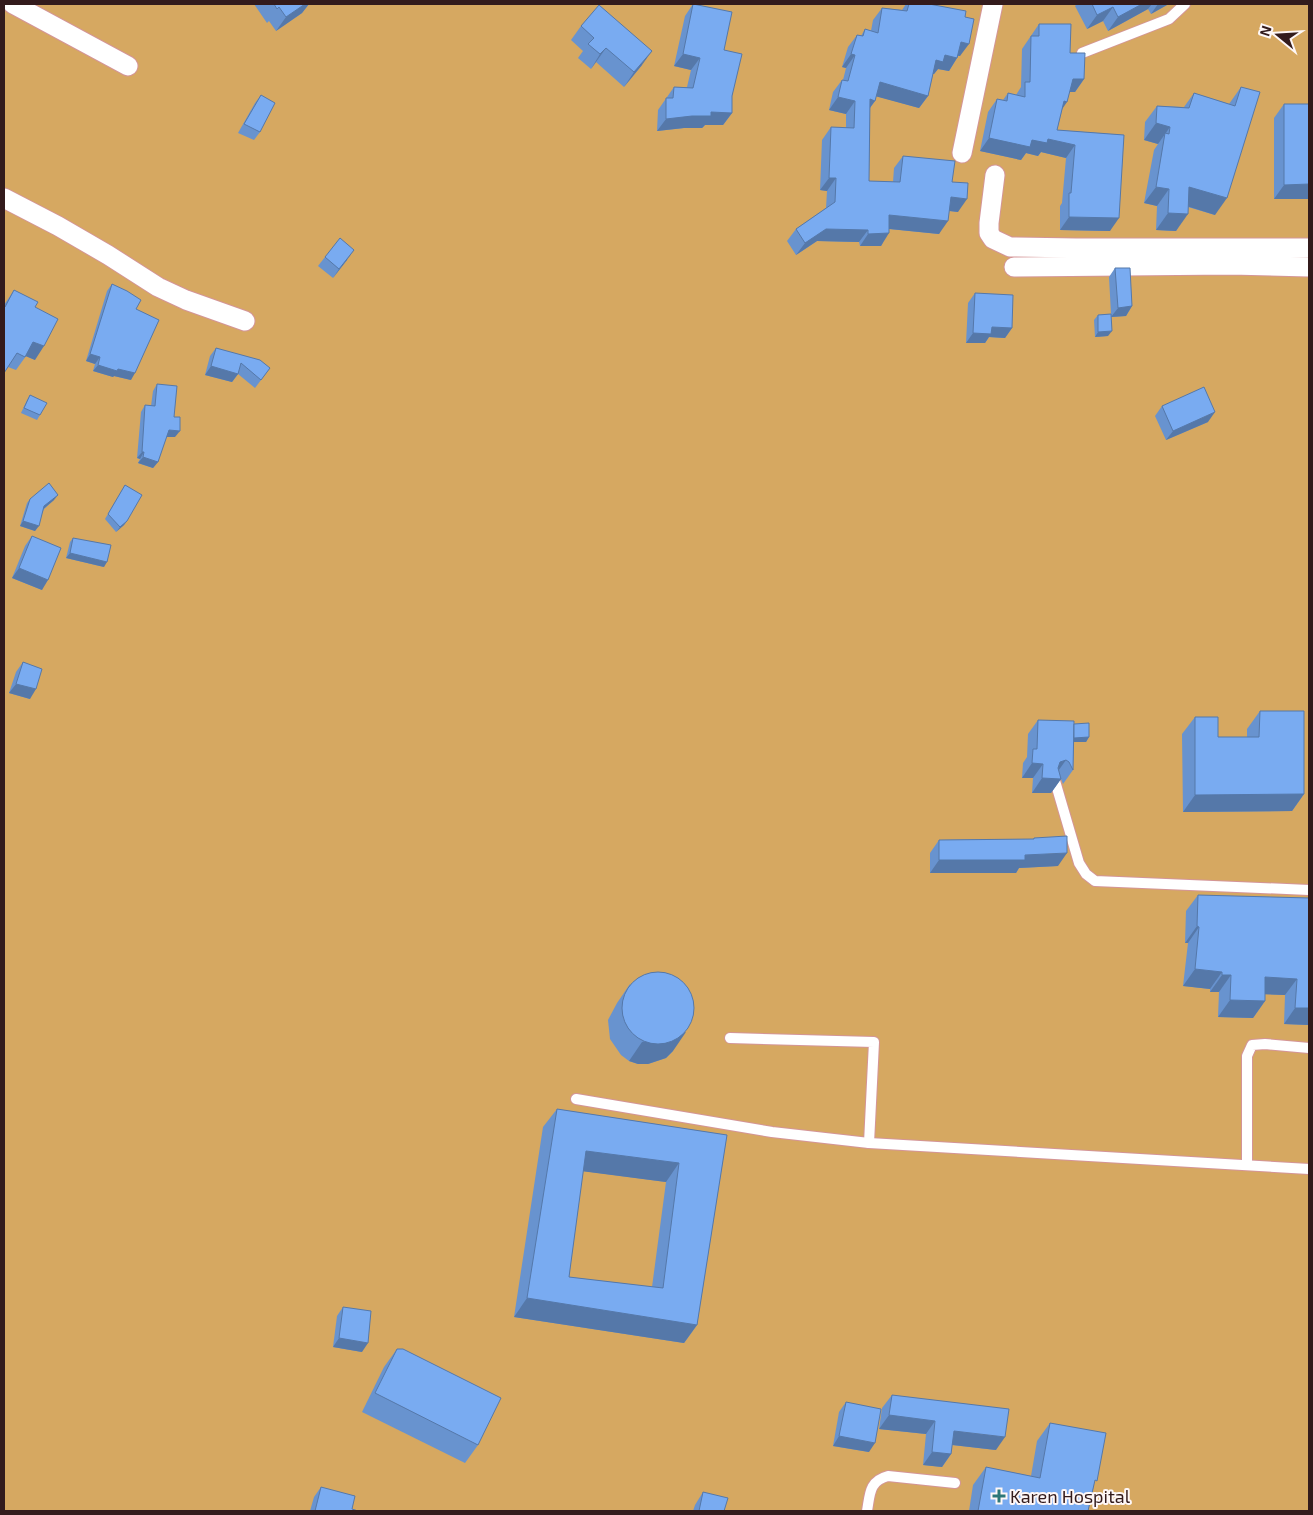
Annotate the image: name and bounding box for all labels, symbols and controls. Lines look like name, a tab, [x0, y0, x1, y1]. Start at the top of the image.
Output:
north arrow	[1253, 10, 1303, 60]
text: N	[1256, 23, 1275, 38]
place label: Karen Hospital	[1010, 1485, 1131, 1507]
marker: Karen Hospital	[992, 1489, 1006, 1503]

